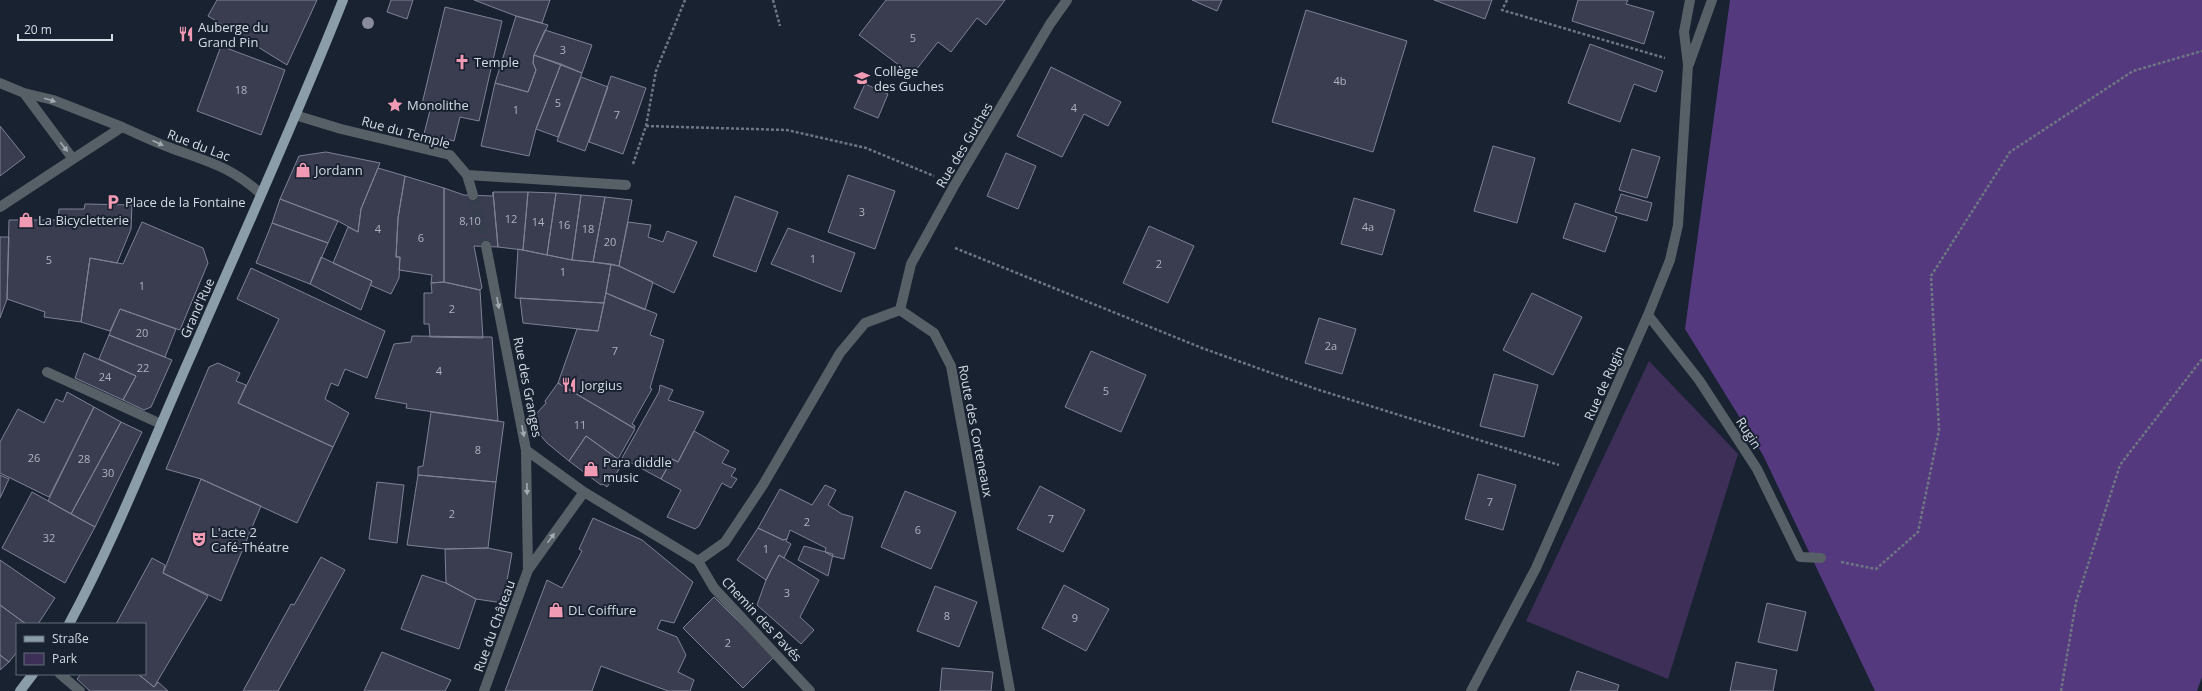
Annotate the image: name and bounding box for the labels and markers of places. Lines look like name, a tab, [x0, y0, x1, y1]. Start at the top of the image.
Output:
place label: Auberge du Grand Pin	[198, 18, 268, 51]
restaurant icon: Auberge du Grand Pin	[177, 25, 195, 43]
church icon: Temple	[453, 53, 471, 71]
place label: Temple	[474, 53, 519, 71]
place label: Collège des Guches	[874, 62, 944, 95]
school or university icon: Collège des Guches	[853, 69, 871, 87]
place icon: Monolithe	[386, 96, 404, 114]
place label: Monolithe	[407, 96, 469, 114]
shop icon: Jordann	[294, 161, 312, 179]
place label: Jordann	[313, 161, 363, 179]
parking icon: Place de la Fontaine	[104, 193, 122, 211]
place label: Place de la Fontaine	[125, 193, 246, 211]
shop icon: La Bicycletterie	[17, 211, 35, 229]
place label: La Bicycletterie	[38, 211, 129, 229]
restaurant icon: Jorgius	[560, 376, 578, 394]
place label: Jorgius	[579, 376, 622, 394]
place label: Para diddle music	[603, 453, 672, 486]
shop icon: Para diddle music	[582, 460, 600, 478]
place label: L'acte 2 Café-Théatre	[211, 523, 289, 556]
theatre icon: L'acte 2 Café-Théatre	[190, 530, 208, 548]
shop icon: DL Coiffure	[547, 601, 565, 619]
place label: DL Coiffure	[568, 601, 636, 619]

